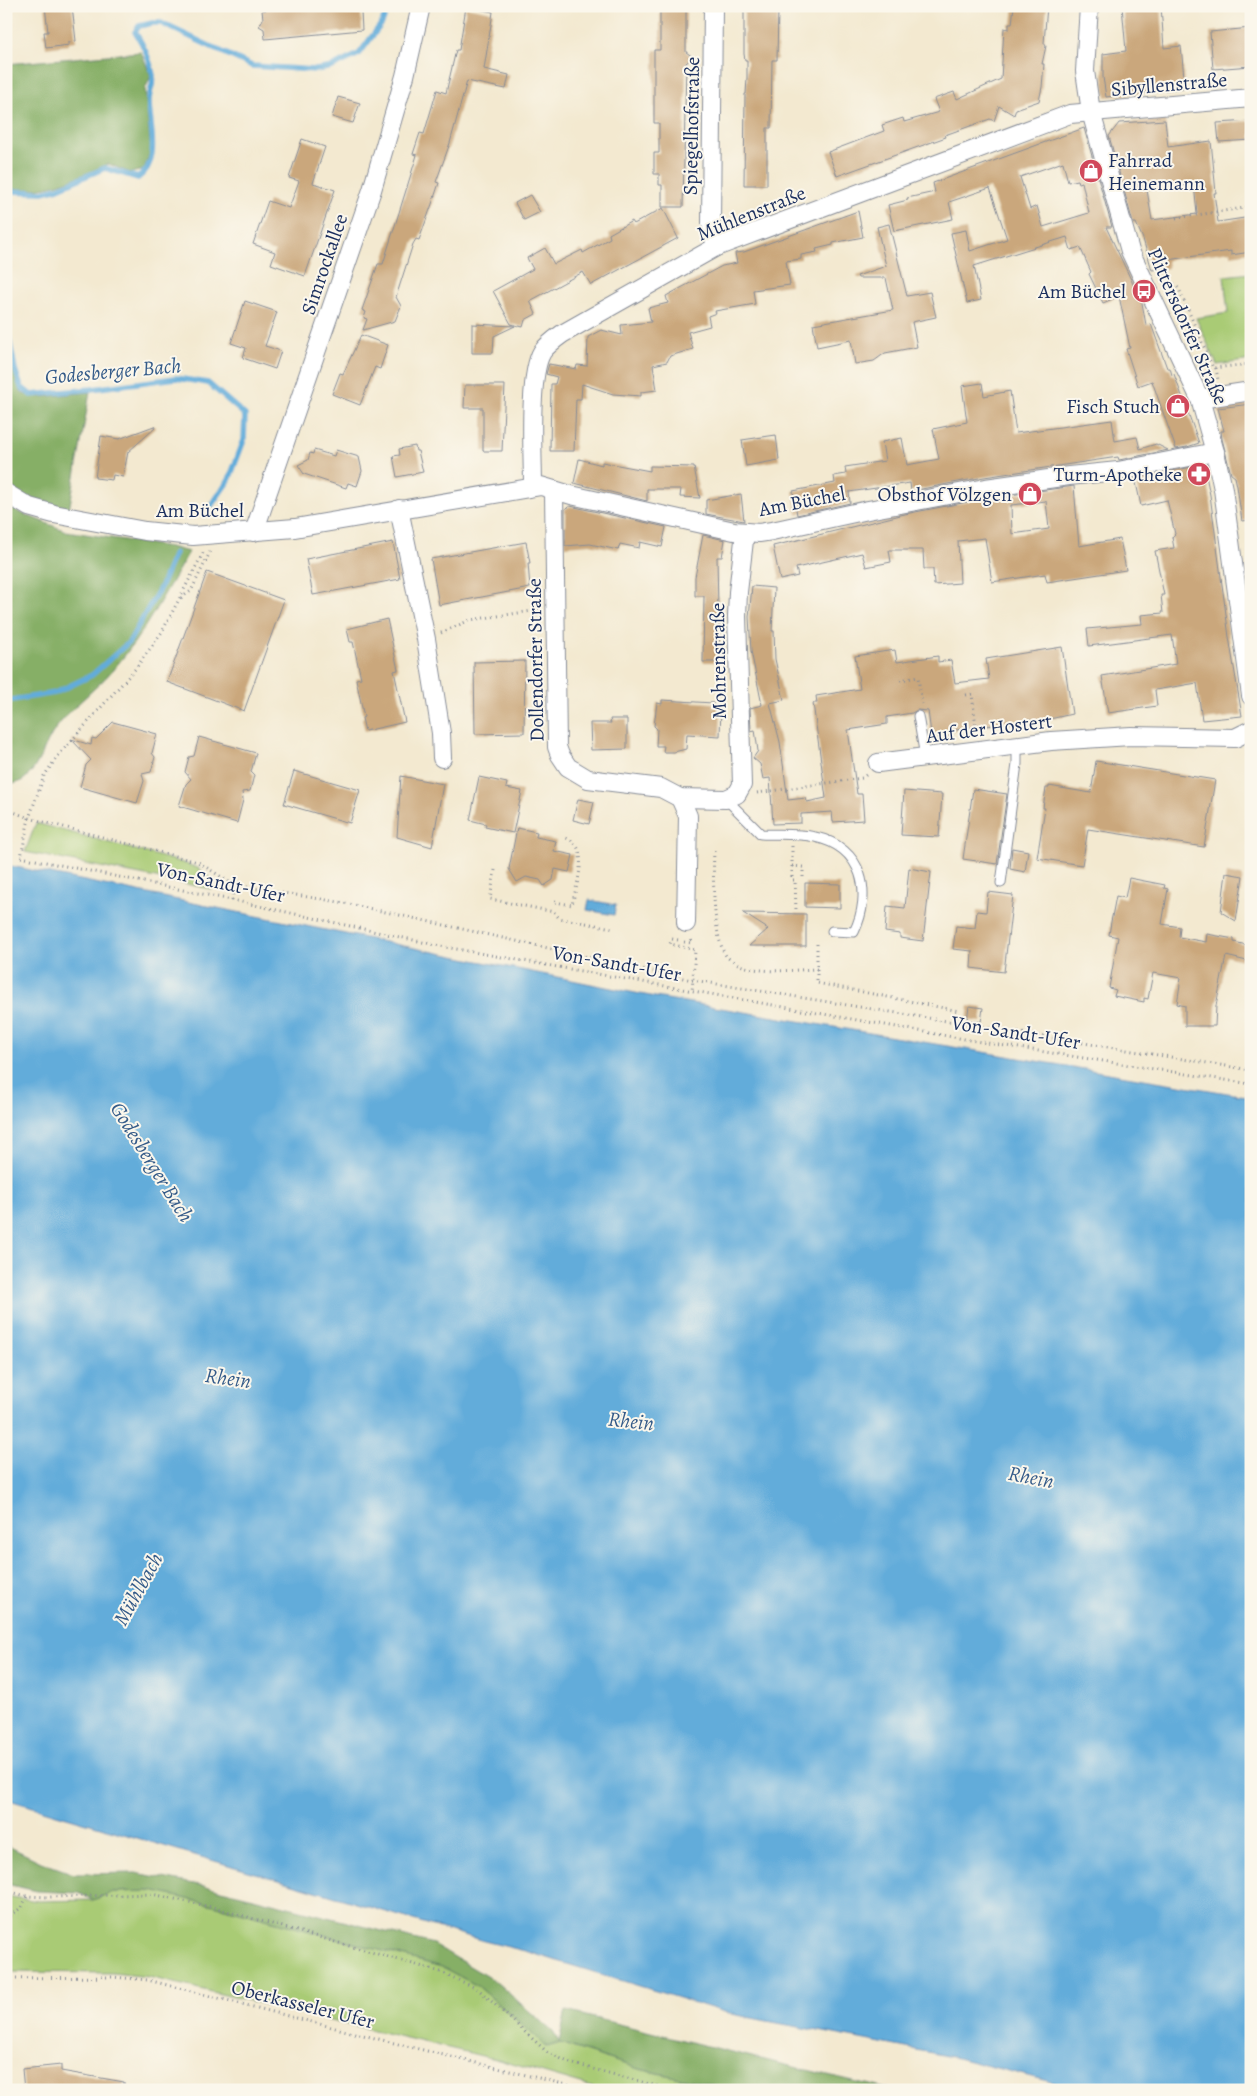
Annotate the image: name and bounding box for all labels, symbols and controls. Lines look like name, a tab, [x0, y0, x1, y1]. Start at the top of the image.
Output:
street label: Spiegelhofstraße	[677, 56, 706, 196]
street label: Sibyllenstraße	[1110, 66, 1228, 103]
place label: Fahrrad Heinemann	[1108, 147, 1205, 197]
shop icon: Fahrrad Heinemann	[1078, 158, 1104, 184]
street label: Mühlenstraße	[693, 179, 810, 248]
street label: Simrockallee	[295, 210, 354, 318]
street label: Plittersdorfer Straße	[1141, 243, 1234, 409]
place label: Am Büchel	[1037, 278, 1126, 305]
bus stop icon: Am Büchel	[1131, 278, 1157, 304]
water label: Godesberger Bach	[44, 351, 182, 391]
place label: Fisch Stuch	[1066, 393, 1160, 420]
shop icon: Fisch Stuch	[1165, 393, 1191, 419]
place label: Turm-Apotheke	[1053, 461, 1182, 488]
pharmacy icon: Turm-Apotheke	[1186, 461, 1212, 487]
street label: Am Büchel	[756, 480, 848, 523]
place label: Obsthof Völzgen	[877, 481, 1012, 508]
shop icon: Obsthof Völzgen	[1017, 481, 1043, 507]
street label: Am Büchel	[155, 497, 244, 524]
street label: Dollendorfer Straße	[521, 578, 550, 742]
street label: Mohrenstraße	[704, 602, 733, 720]
street label: Auf der Hostert	[924, 707, 1054, 750]
street label: Von-Sandt-Ufer	[153, 856, 288, 909]
street label: Von-Sandt-Ufer	[549, 939, 684, 988]
street label: Von-Sandt-Ufer	[948, 1009, 1083, 1056]
water label: Godesberger Bach	[104, 1097, 200, 1227]
water label: Rhein	[203, 1361, 253, 1395]
water label: Rhein	[607, 1405, 655, 1437]
water label: Rhein	[1006, 1459, 1056, 1495]
water label: Mühlbach	[107, 1548, 169, 1630]
street label: Oberkasseler Ufer	[229, 1974, 378, 2035]

